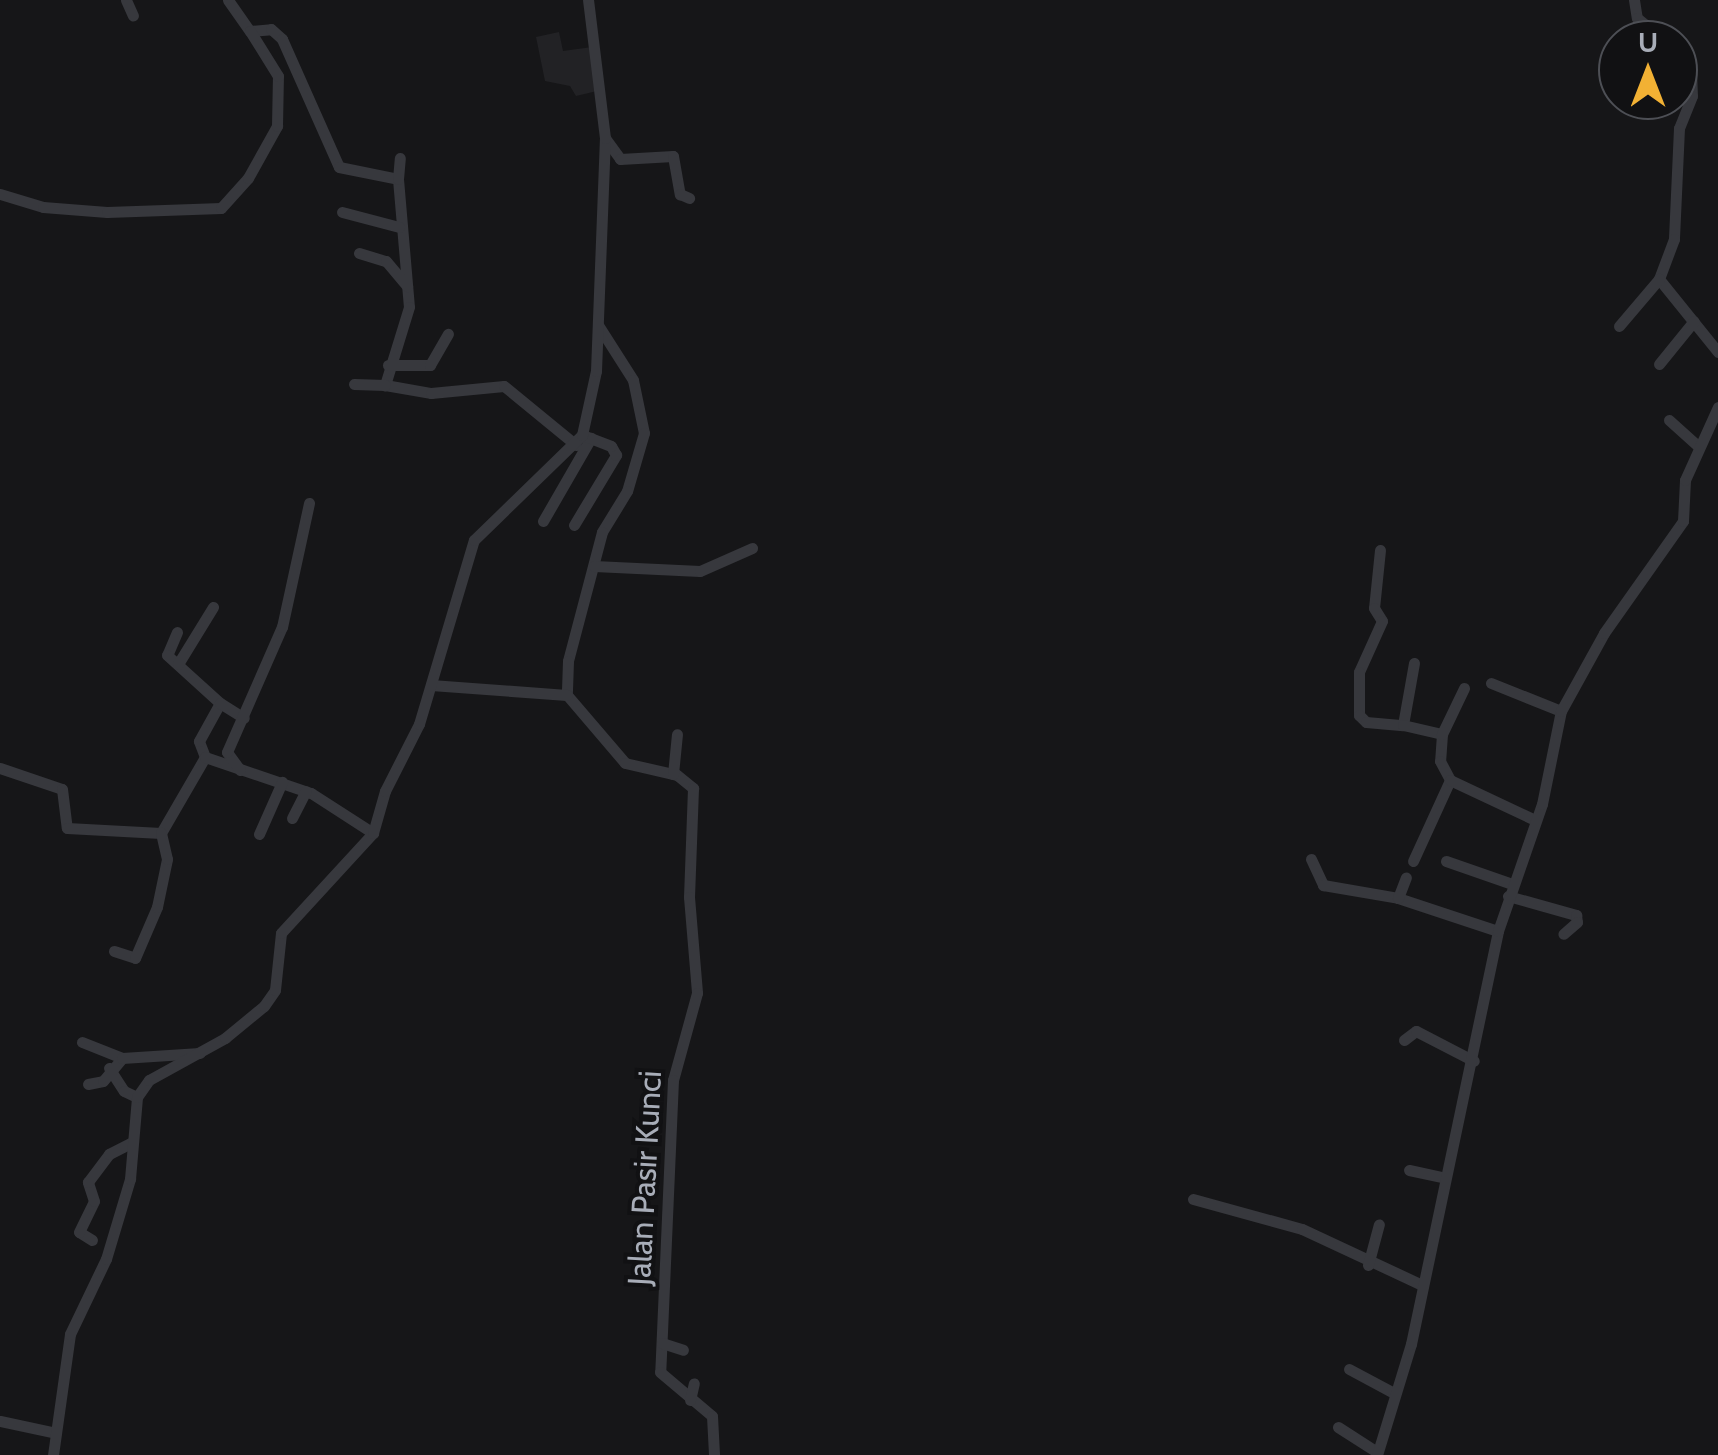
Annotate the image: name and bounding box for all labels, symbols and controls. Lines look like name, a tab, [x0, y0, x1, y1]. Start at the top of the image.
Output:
north arrow	[1598, 20, 1698, 120]
text: U	[1638, 25, 1658, 59]
street label: Jalan Pasir Kunci	[620, 1070, 670, 1286]

